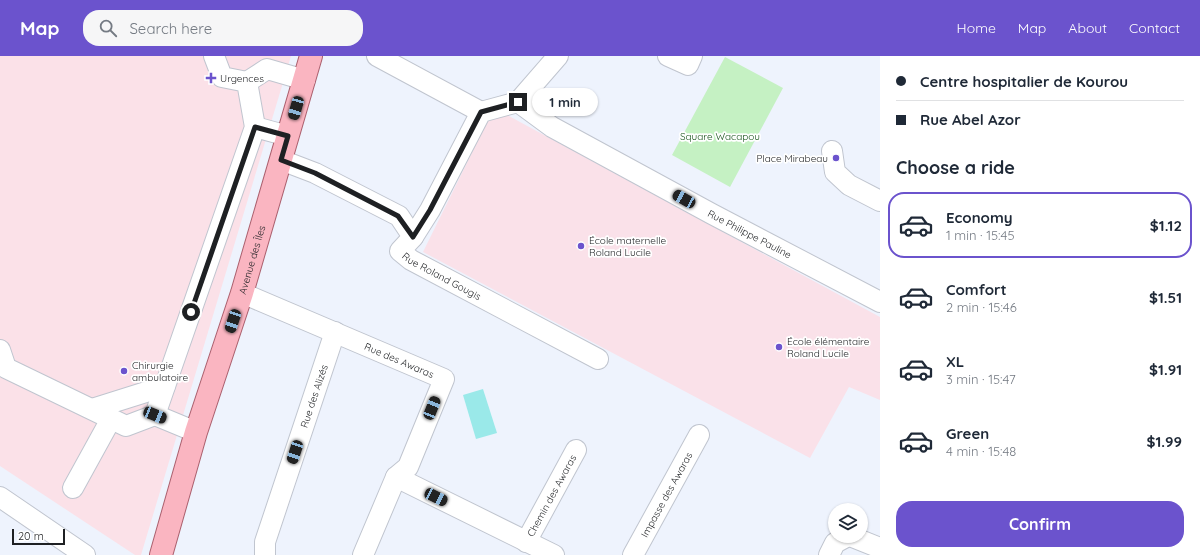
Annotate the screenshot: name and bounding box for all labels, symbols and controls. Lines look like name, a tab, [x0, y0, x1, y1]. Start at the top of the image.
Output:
search box	[83, 10, 363, 46]
text: Map	[20, 16, 59, 40]
icon: search	[97, 17, 119, 39]
text: Search here	[129, 19, 212, 38]
text: Home	[957, 19, 996, 37]
text: Map	[1018, 19, 1046, 37]
text: About	[1068, 19, 1107, 37]
text: Contact	[1129, 19, 1180, 37]
marker: Urgences	[205, 72, 217, 84]
place label: Urgences	[220, 72, 264, 85]
text: Centre hospitalier de Kourou	[920, 72, 1128, 91]
callout: 1 min	[532, 88, 598, 116]
route end	[509, 93, 527, 111]
text: 1 min	[549, 94, 581, 110]
car	[287, 95, 305, 121]
text: Rue Abel Azor	[920, 110, 1021, 129]
park label: Square Wacapou	[680, 130, 760, 143]
place label: Place Mirabeau	[757, 152, 828, 165]
marker: Place Mirabeau	[831, 153, 841, 163]
text: Choose a ride	[896, 156, 1015, 179]
car	[671, 188, 697, 210]
street label: Rue Philippe Pauline	[705, 207, 794, 262]
icon: car	[898, 207, 934, 243]
text: Economy	[946, 208, 1013, 227]
text: $1.12	[1150, 216, 1182, 235]
street label: Avenue des Îles	[236, 224, 268, 296]
text: 1 min · 15:45	[946, 227, 1015, 243]
place label: École maternelle Roland Lucile	[589, 234, 666, 259]
marker: École maternelle Roland Lucile	[576, 241, 586, 251]
street label: Rue Roland Gougis	[399, 249, 484, 303]
icon: car	[898, 279, 934, 315]
text: Comfort	[946, 280, 1007, 299]
text: $1.51	[1149, 288, 1182, 307]
text: 2 min · 15:46	[946, 299, 1017, 315]
route start	[182, 303, 200, 321]
car	[224, 308, 242, 334]
place label: École élémentaire Roland Lucile	[787, 335, 870, 360]
street label: Rue des Awaras	[362, 340, 436, 381]
marker: École élémentaire Roland Lucile	[774, 342, 784, 352]
icon: car	[898, 351, 934, 387]
text: XL	[946, 352, 964, 371]
place label: Chirurgie ambulatoire	[132, 359, 188, 384]
text: $1.91	[1149, 360, 1182, 379]
street label: Rue des Alizés	[298, 362, 331, 429]
marker: Chirurgie ambulatoire	[119, 366, 129, 376]
text: 3 min · 15:47	[946, 371, 1016, 387]
car	[422, 395, 442, 421]
car	[142, 405, 168, 425]
icon: car	[898, 423, 934, 459]
text: Green	[946, 424, 989, 443]
text: $1.99	[1146, 432, 1182, 451]
car	[286, 439, 304, 465]
text: 4 min · 15:48	[946, 443, 1016, 459]
street label: Impasse des Awaras	[638, 450, 695, 540]
street label: Chemin des Awaras	[524, 452, 579, 539]
car	[423, 486, 449, 508]
button: Confirm	[896, 501, 1184, 547]
map controls	[828, 503, 868, 543]
button: layers	[828, 503, 868, 543]
scale bar	[12, 527, 65, 546]
text: 20 m	[18, 529, 44, 543]

